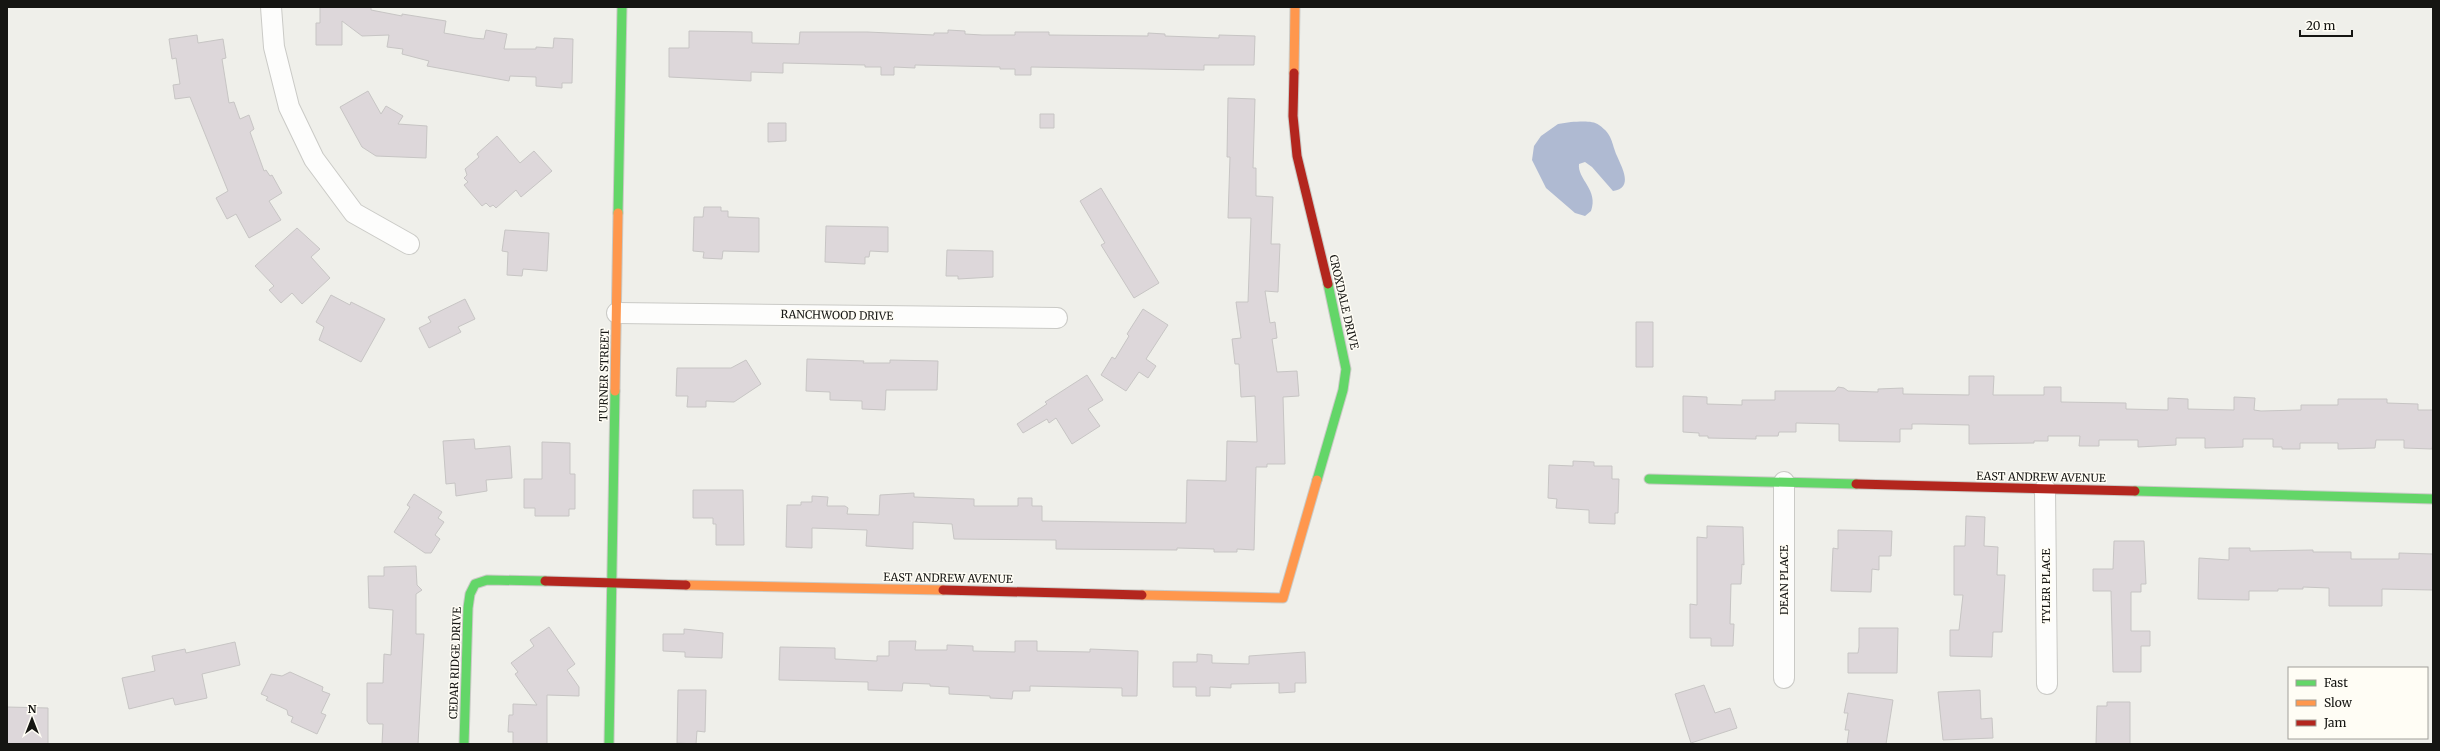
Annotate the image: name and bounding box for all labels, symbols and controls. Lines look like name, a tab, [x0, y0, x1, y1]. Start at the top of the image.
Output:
scale bar	[2300, 12, 2352, 38]
text: 20 m	[2306, 18, 2335, 33]
street label: CROXDALE DRIVE	[1326, 253, 1362, 351]
street label: RANCHWOOD DRIVE	[780, 307, 894, 323]
street label: TURNER STREET	[596, 328, 612, 421]
street label: EAST ANDREW AVENUE	[1976, 469, 2106, 485]
street label: DEAN PLACE	[1777, 545, 1791, 615]
street label: TYLER PLACE	[2039, 549, 2053, 623]
street label: EAST ANDREW AVENUE	[883, 570, 1013, 586]
street label: CEDAR RIDGE DRIVE	[446, 607, 464, 719]
legend	[2288, 667, 2428, 739]
text: Fast	[2324, 675, 2348, 690]
text: Slow	[2324, 695, 2353, 710]
north arrow	[12, 699, 52, 739]
text: N	[28, 702, 37, 716]
text: Jam	[2323, 715, 2347, 730]

